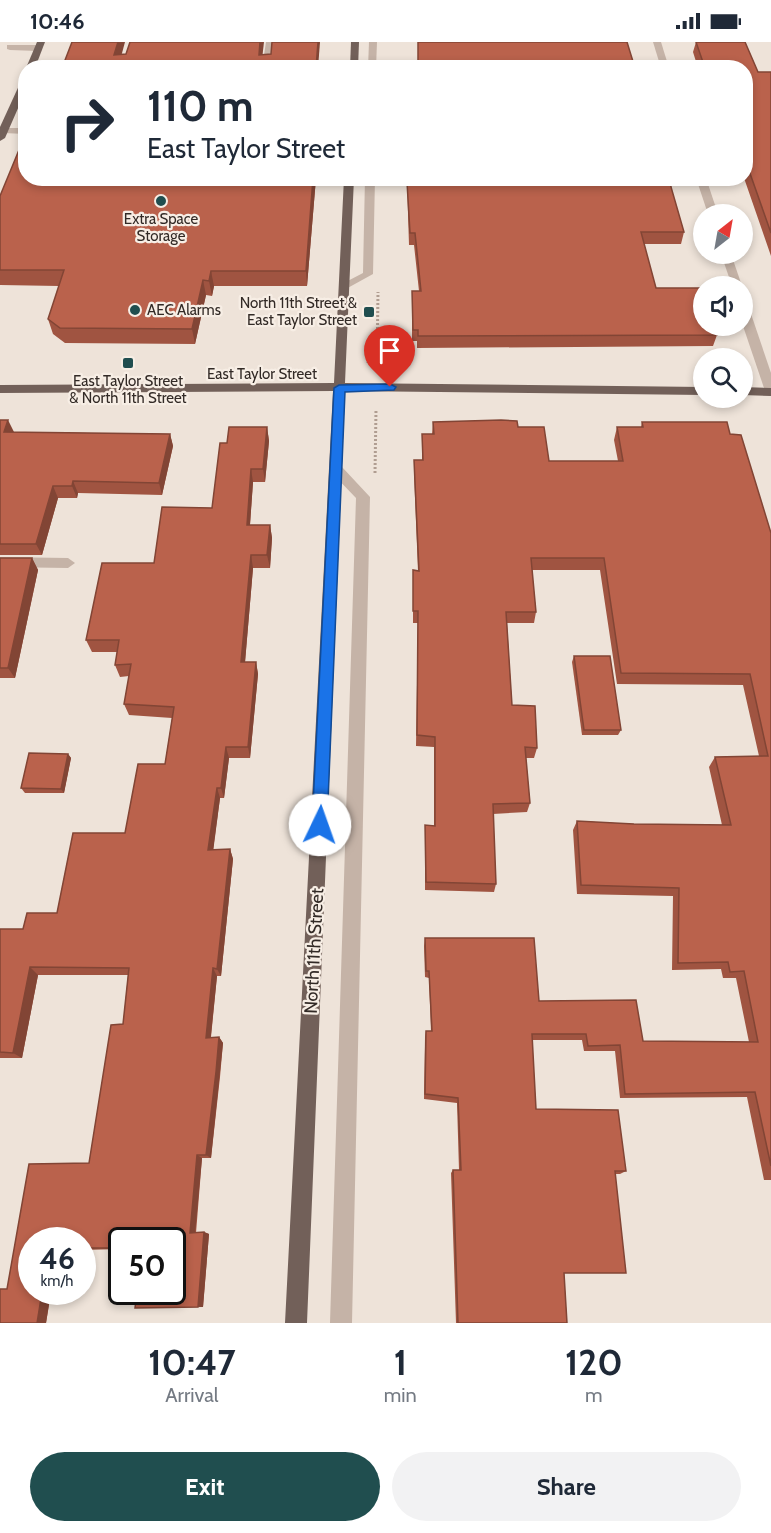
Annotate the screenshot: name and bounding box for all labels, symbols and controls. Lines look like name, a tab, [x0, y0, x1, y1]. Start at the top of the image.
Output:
text: 10:46	[30, 8, 85, 35]
text: 110 m	[147, 80, 254, 132]
icon: right	[48, 84, 126, 162]
text: East Taylor Street	[147, 132, 345, 165]
marker: Extra Space Storage	[154, 194, 168, 208]
north arrow	[693, 204, 753, 264]
map controls	[693, 204, 753, 408]
place label: Extra Space Storage	[124, 210, 198, 245]
button: sound	[693, 276, 753, 336]
place label: North 11th Street & East Taylor Street	[240, 294, 357, 329]
place label: AEC Alarms	[147, 301, 221, 319]
marker: AEC Alarms	[128, 303, 142, 317]
marker: North 11th Street & East Taylor Street	[362, 305, 376, 319]
pin	[364, 325, 415, 387]
icon: arrive	[373, 334, 406, 367]
button: search	[693, 348, 753, 408]
marker: East Taylor Street & North 11th Street	[121, 356, 135, 370]
street label: East Taylor Street	[207, 365, 317, 383]
place label: East Taylor Street & North 11th Street	[69, 372, 187, 407]
position arrow	[288, 793, 352, 857]
street label: North 11th Street	[300, 888, 328, 1014]
speed limit sign: 50	[108, 1227, 186, 1305]
text: 46	[39, 1240, 75, 1277]
text: km/h	[41, 1272, 73, 1290]
text: 10:47	[148, 1340, 236, 1384]
text: 1	[394, 1340, 407, 1384]
text: 120	[565, 1340, 623, 1384]
text: Arrival	[165, 1383, 219, 1407]
text: min	[384, 1383, 417, 1407]
text: m	[585, 1383, 603, 1407]
button: Exit	[30, 1452, 380, 1521]
button: Share	[392, 1452, 741, 1521]

